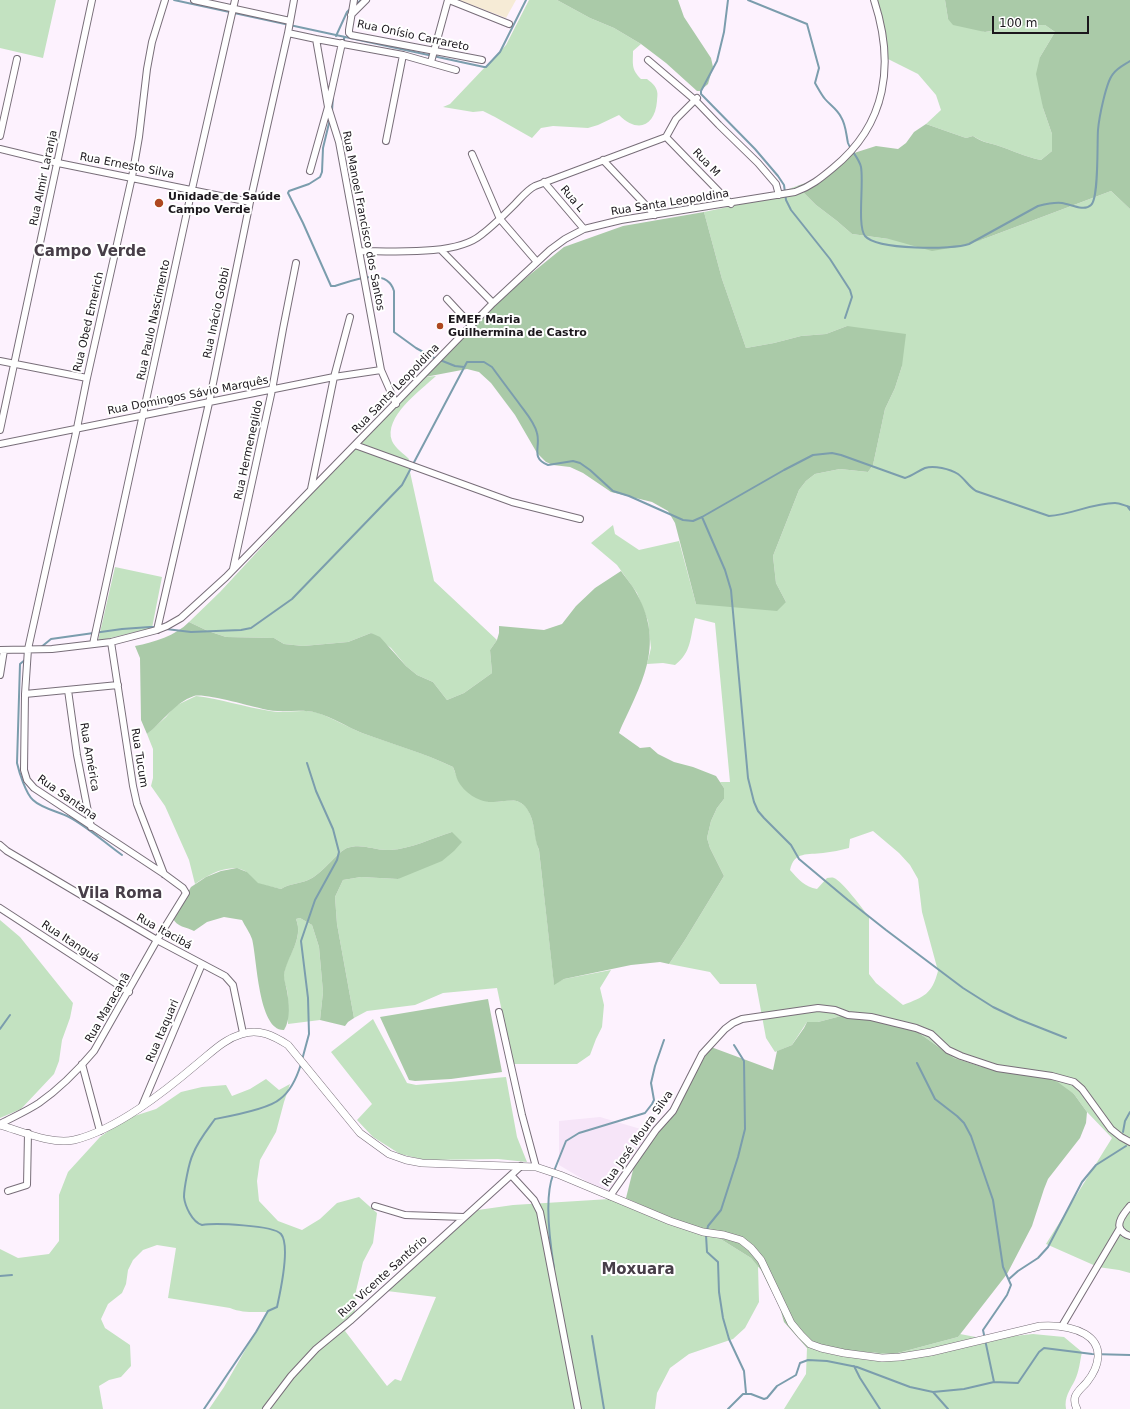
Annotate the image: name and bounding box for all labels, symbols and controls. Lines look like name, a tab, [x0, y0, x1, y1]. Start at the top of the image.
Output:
scale bar	[994, 8, 1091, 34]
text: 100 m	[999, 16, 1037, 30]
street label: Rua Onísio Carrareto	[356, 18, 470, 54]
street label: Rua Almir Laranja	[27, 129, 61, 227]
street label: Rua Manoel Francisco dos Santos	[339, 130, 387, 312]
street label: Rua M	[689, 146, 723, 180]
street label: Rua Ernesto Silva	[79, 150, 175, 182]
street label: Rua L	[557, 183, 587, 215]
street label: Rua Santa Leopoldina	[610, 187, 730, 219]
place label: Unidade de Saúde Campo Verde	[168, 190, 281, 216]
marker: Unidade de Saúde Campo Verde	[153, 197, 165, 209]
district label: Campo Verde	[34, 243, 146, 261]
street label: Rua Paulo Nascimento	[135, 259, 173, 381]
street label: Rua Inácio Gobbi	[201, 266, 233, 360]
street label: Rua Obed Emerich	[71, 271, 107, 373]
place label: EMEF Maria Guilhermina de Castro	[448, 313, 587, 339]
marker: EMEF Maria Guilhermina de Castro	[435, 321, 445, 331]
street label: Rua Santa Leopoldina	[350, 341, 442, 437]
street label: Rua Domingos Sávio Marquês	[106, 374, 270, 418]
street label: Rua Hermenegildo	[232, 399, 266, 501]
street label: Rua América	[76, 722, 102, 792]
street label: Rua Tucum	[128, 727, 150, 789]
street label: Rua Santana	[35, 773, 99, 823]
district label: Vila Roma	[78, 885, 162, 903]
street label: Rua Itacibá	[134, 911, 194, 953]
street label: Rua Itanguá	[39, 918, 101, 966]
street label: Rua Maracanã	[83, 971, 133, 1045]
street label: Rua Itaquari	[144, 998, 182, 1064]
street label: Rua José Moura Silva	[600, 1088, 676, 1190]
street label: Rua Vicente Santório	[336, 1234, 430, 1320]
district label: Moxuara	[601, 1261, 675, 1279]

